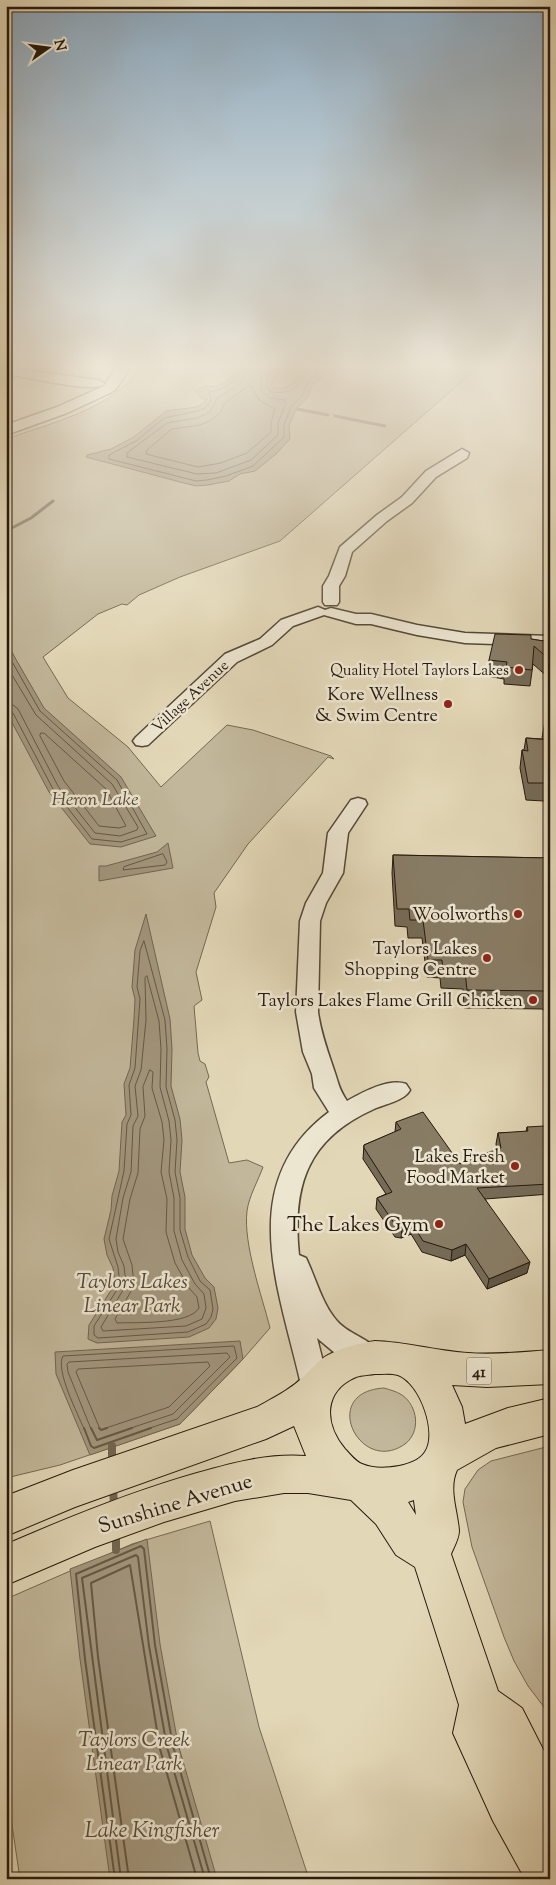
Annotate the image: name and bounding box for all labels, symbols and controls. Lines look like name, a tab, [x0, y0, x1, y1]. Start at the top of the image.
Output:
north arrow	[22, 22, 72, 72]
text: N	[48, 37, 70, 53]
street label: Village Avenue	[148, 656, 234, 738]
place label: Quality Hotel Taylors Lakes	[330, 661, 509, 682]
marker: Quality Hotel Taylors Lakes	[513, 664, 525, 676]
place label: Kore Wellness & Swim Centre	[315, 683, 438, 730]
marker: Kore Wellness & Swim Centre	[442, 698, 454, 710]
water label: Heron Lake	[51, 787, 139, 814]
place label: Woolworths	[412, 903, 508, 929]
marker: Woolworths	[512, 908, 524, 920]
place label: Taylors Lakes Shopping Centre	[344, 937, 477, 984]
marker: Taylors Lakes Shopping Centre	[481, 952, 493, 964]
place label: Taylors Lakes Flame Grill Chicken	[257, 989, 523, 1015]
marker: Taylors Lakes Flame Grill Chicken	[527, 994, 539, 1006]
place label: Lakes Fresh Food Market	[406, 1145, 505, 1192]
marker: Lakes Fresh Food Market	[509, 1160, 521, 1172]
place label: The Lakes Gym	[287, 1211, 429, 1241]
marker: The Lakes Gym	[433, 1218, 445, 1230]
park label: Taylors Lakes Linear Park	[76, 1268, 188, 1322]
road number: 41	[466, 1358, 492, 1384]
street label: Sunshine Avenue	[95, 1467, 257, 1543]
park label: Taylors Creek Linear Park	[78, 1726, 191, 1780]
water label: Lake Kingfisher	[84, 1816, 220, 1848]

